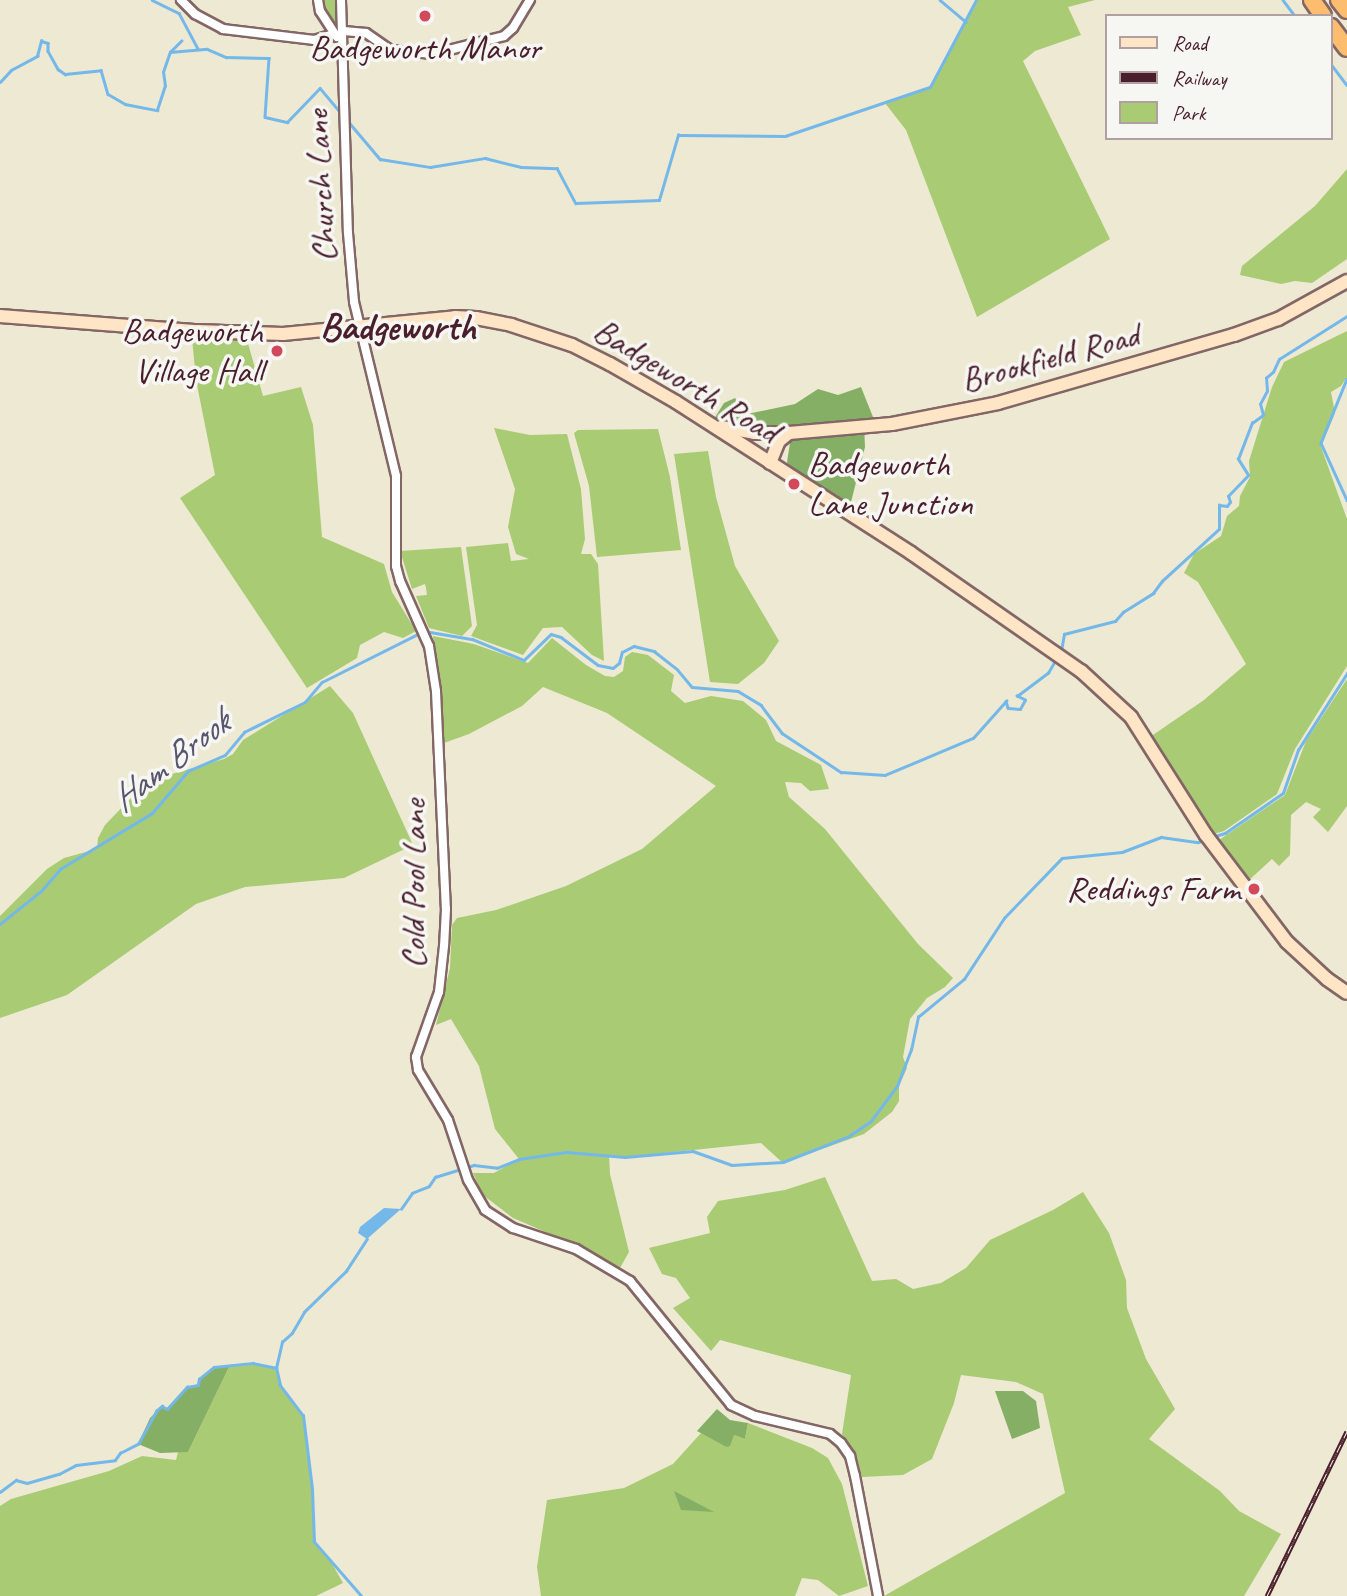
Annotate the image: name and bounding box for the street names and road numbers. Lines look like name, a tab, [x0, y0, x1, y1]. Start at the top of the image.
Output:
street label: Church Lane	[296, 108, 346, 264]
street label: Badgeworth Road	[586, 309, 786, 453]
street label: Brookfield Road	[956, 314, 1144, 402]
street label: Cold Pool Lane	[393, 800, 435, 968]

